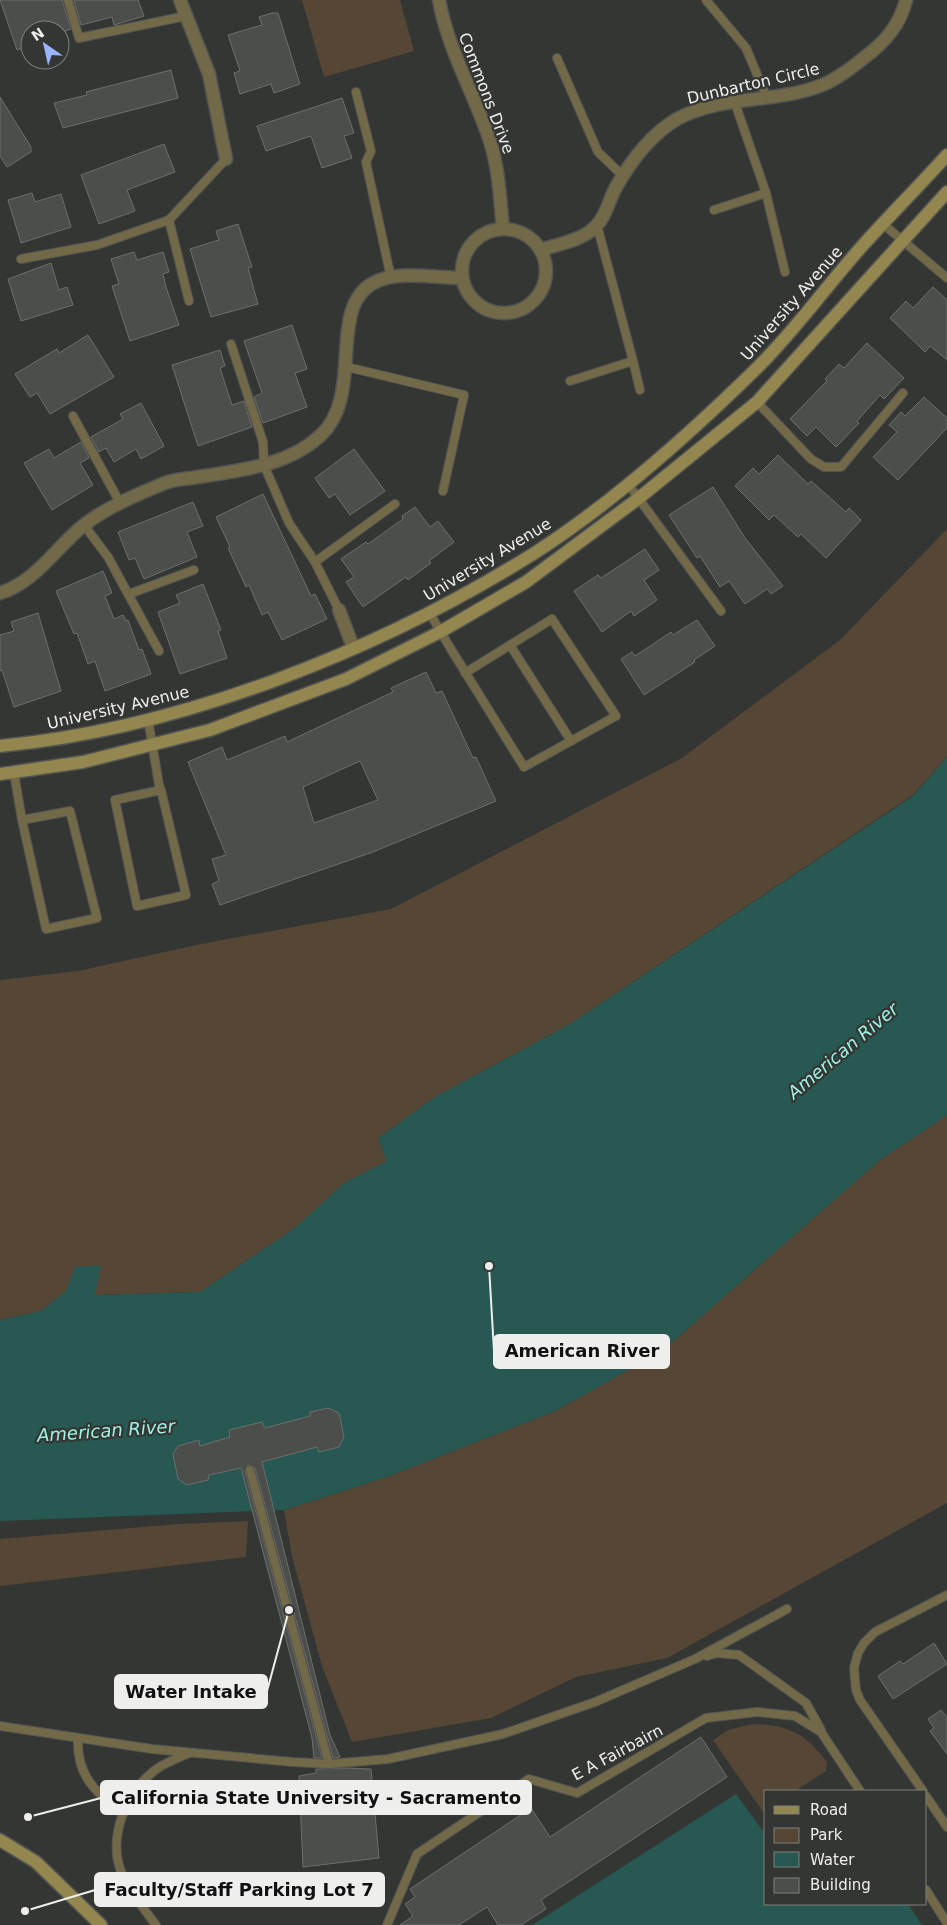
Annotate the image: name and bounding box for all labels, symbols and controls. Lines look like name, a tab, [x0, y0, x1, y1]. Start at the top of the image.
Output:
north arrow	[20, 20, 70, 70]
text: N	[28, 24, 47, 44]
street label: Commons Drive	[455, 30, 518, 156]
street label: Dunbarton Circle	[685, 59, 821, 108]
street label: University Avenue	[737, 242, 846, 364]
street label: University Avenue	[420, 514, 554, 605]
street label: University Avenue	[45, 682, 191, 733]
water label: American River	[782, 997, 904, 1104]
callout: American River	[494, 1335, 669, 1368]
text: American River	[505, 1340, 659, 1361]
water label: American River	[35, 1415, 177, 1446]
callout: Water Intake	[115, 1675, 267, 1708]
text: Water Intake	[125, 1681, 257, 1702]
street label: E A Fairbairn	[568, 1720, 666, 1784]
callout: California State University - Sacramento	[101, 1781, 531, 1814]
text: California State University - Sacramento	[111, 1787, 521, 1808]
legend	[764, 1790, 927, 1905]
text: Road	[810, 1801, 848, 1819]
text: Park	[810, 1826, 843, 1844]
text: Water	[810, 1851, 855, 1869]
callout: Faculty/Staff Parking Lot 7	[95, 1873, 384, 1906]
text: Building	[810, 1876, 871, 1894]
text: Faculty/Staff Parking Lot 7	[104, 1879, 374, 1900]

